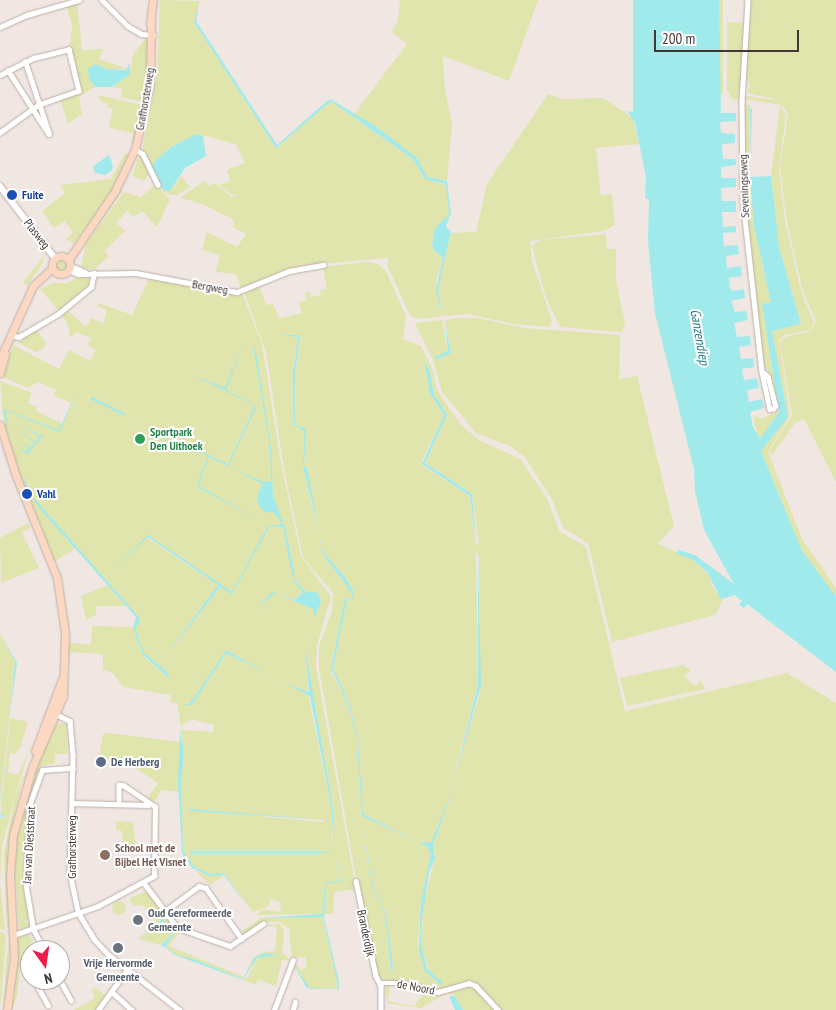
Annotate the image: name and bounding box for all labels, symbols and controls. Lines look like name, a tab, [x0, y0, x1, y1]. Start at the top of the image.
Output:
scale bar	[656, 20, 801, 52]
text: 200 m	[662, 29, 695, 48]
street label: Grafhorsterweg	[132, 67, 158, 131]
street label: Seveningseweg	[736, 154, 752, 218]
place label: Fuite	[22, 188, 44, 202]
marker: Fuite	[6, 189, 18, 201]
street label: Plasweg	[21, 216, 53, 252]
street label: Bergweg	[191, 277, 229, 297]
water label: Ganzendiep	[687, 308, 713, 366]
place label: Sportpark Den Uithoek	[150, 425, 203, 453]
marker: Sportpark Den Uithoek	[134, 433, 146, 445]
place label: Vahl	[37, 487, 56, 501]
marker: Vahl	[21, 488, 33, 500]
place label: De Herberg	[111, 755, 159, 769]
marker: De Herberg	[95, 756, 107, 768]
street label: Jan van Dieststraat	[20, 806, 38, 884]
street label: Grafhorsterweg	[65, 815, 79, 879]
place label: School met de Bijbel Het Visnet	[115, 841, 187, 869]
marker: School met de Bijbel Het Visnet	[99, 849, 111, 861]
place label: Oud Gereformeerde Gemeente	[148, 906, 232, 934]
street label: Branderdijk	[354, 908, 378, 958]
marker: Oud Gereformeerde Gemeente	[132, 914, 144, 926]
north arrow	[20, 940, 70, 990]
marker: Vrije Hervormde Gemeente	[112, 942, 124, 954]
place label: Vrije Hervormde Gemeente	[83, 956, 153, 984]
text: N	[43, 969, 54, 988]
street label: de Noord	[396, 976, 436, 998]

